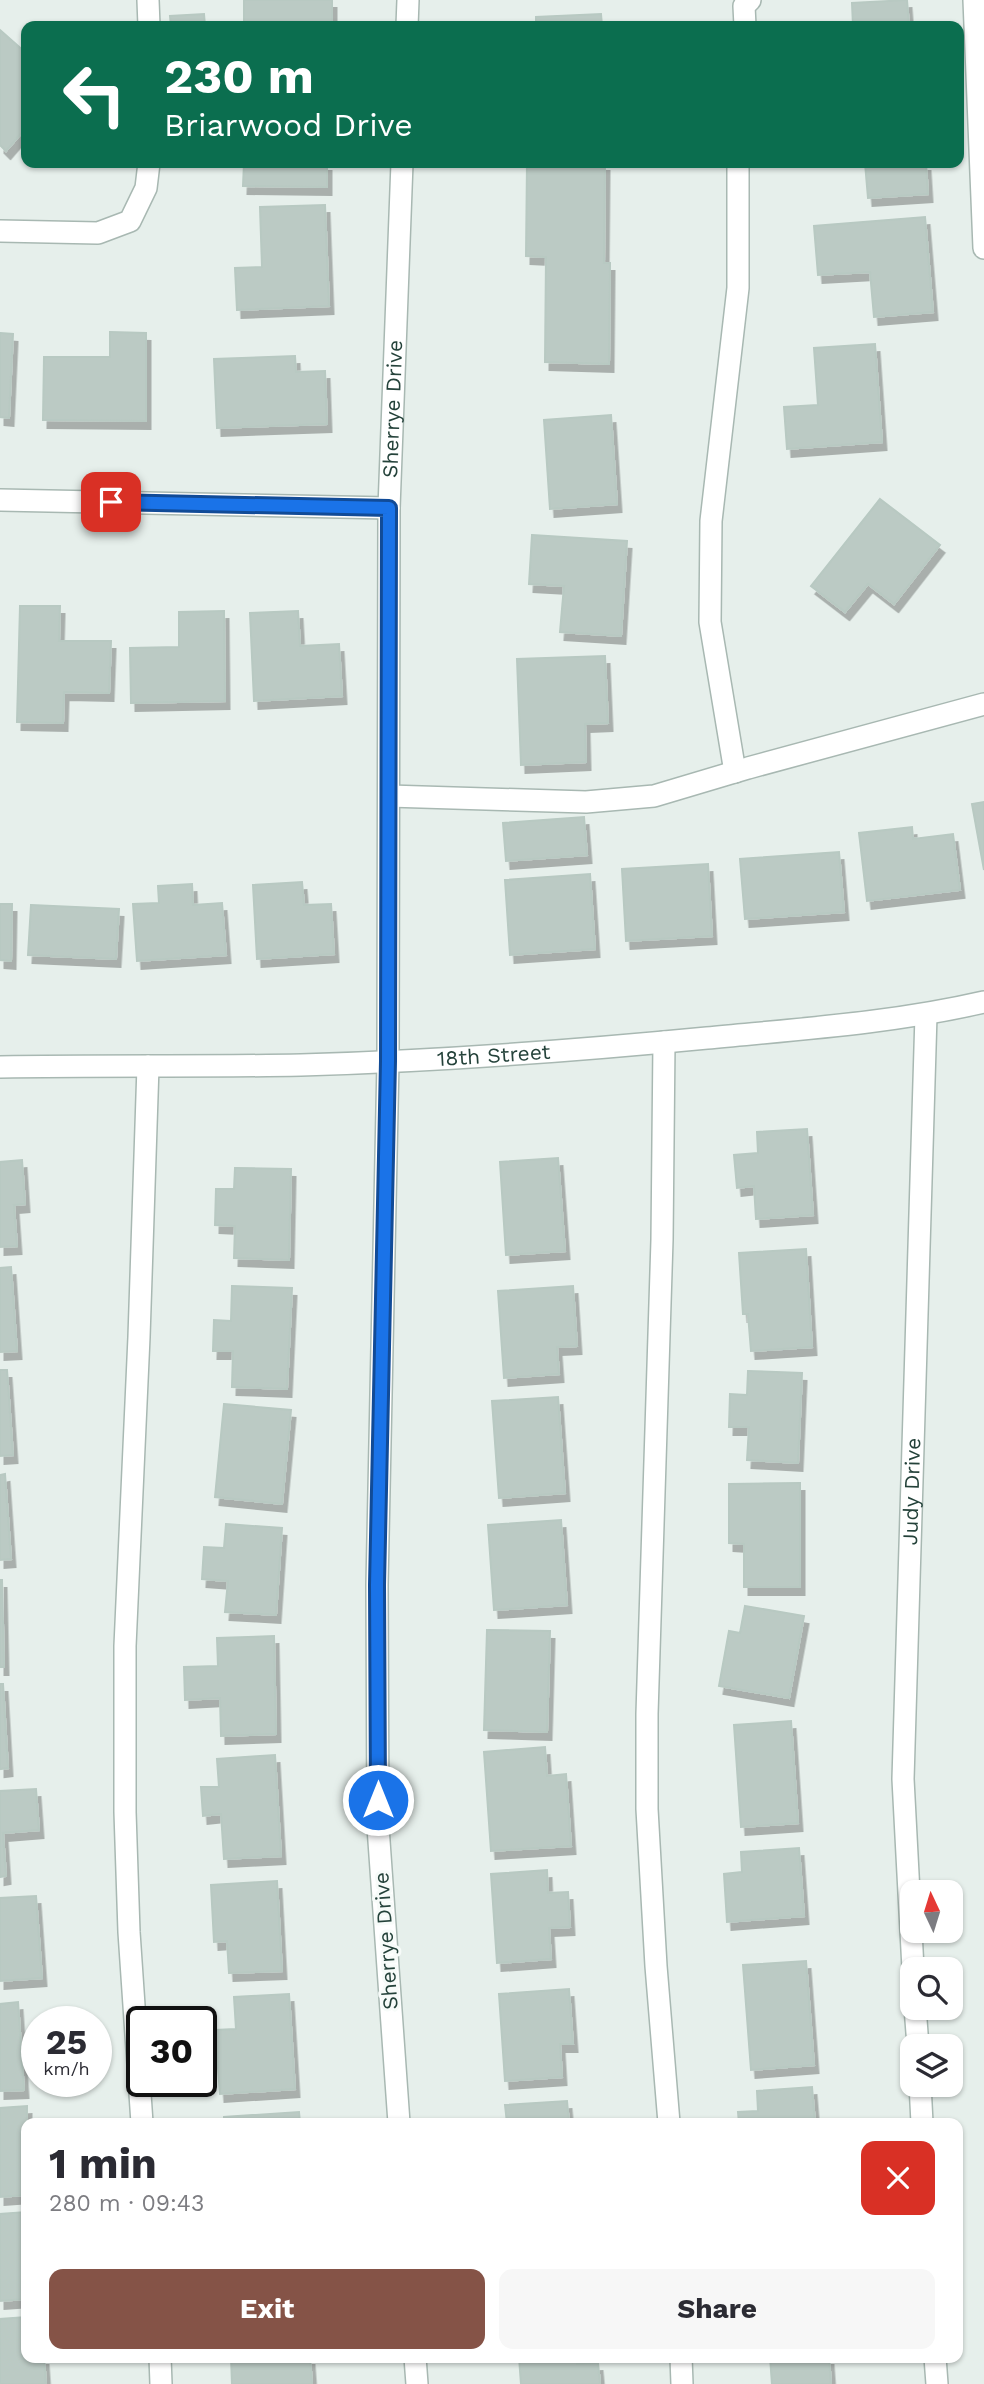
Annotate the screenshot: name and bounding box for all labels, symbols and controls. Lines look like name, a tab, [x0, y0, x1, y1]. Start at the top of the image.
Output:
text: 230 m	[164, 47, 314, 105]
icon: left	[49, 49, 140, 140]
text: Briarwood Drive	[164, 106, 413, 144]
street label: Sherrye Drive	[377, 339, 407, 478]
pin	[81, 472, 141, 532]
icon: arrive	[92, 483, 130, 521]
street label: 18th Street	[436, 1039, 551, 1071]
street label: Judy Drive	[897, 1437, 925, 1546]
position arrow	[341, 1763, 415, 1837]
street label: Sherrye Drive	[368, 1871, 403, 2011]
north arrow	[900, 1880, 962, 1942]
map controls	[900, 1880, 963, 2097]
button: search	[900, 1957, 963, 2020]
speed limit sign: 30	[126, 2006, 217, 2097]
text: 25	[46, 2021, 87, 2063]
button: layers	[900, 2034, 963, 2097]
text: km/h	[43, 2058, 90, 2079]
text: 1 min	[49, 2139, 157, 2188]
button: close	[861, 2141, 935, 2215]
text: 280 m · 09:43	[49, 2190, 204, 2217]
button: Exit	[49, 2269, 485, 2349]
button: Share	[499, 2269, 935, 2349]

